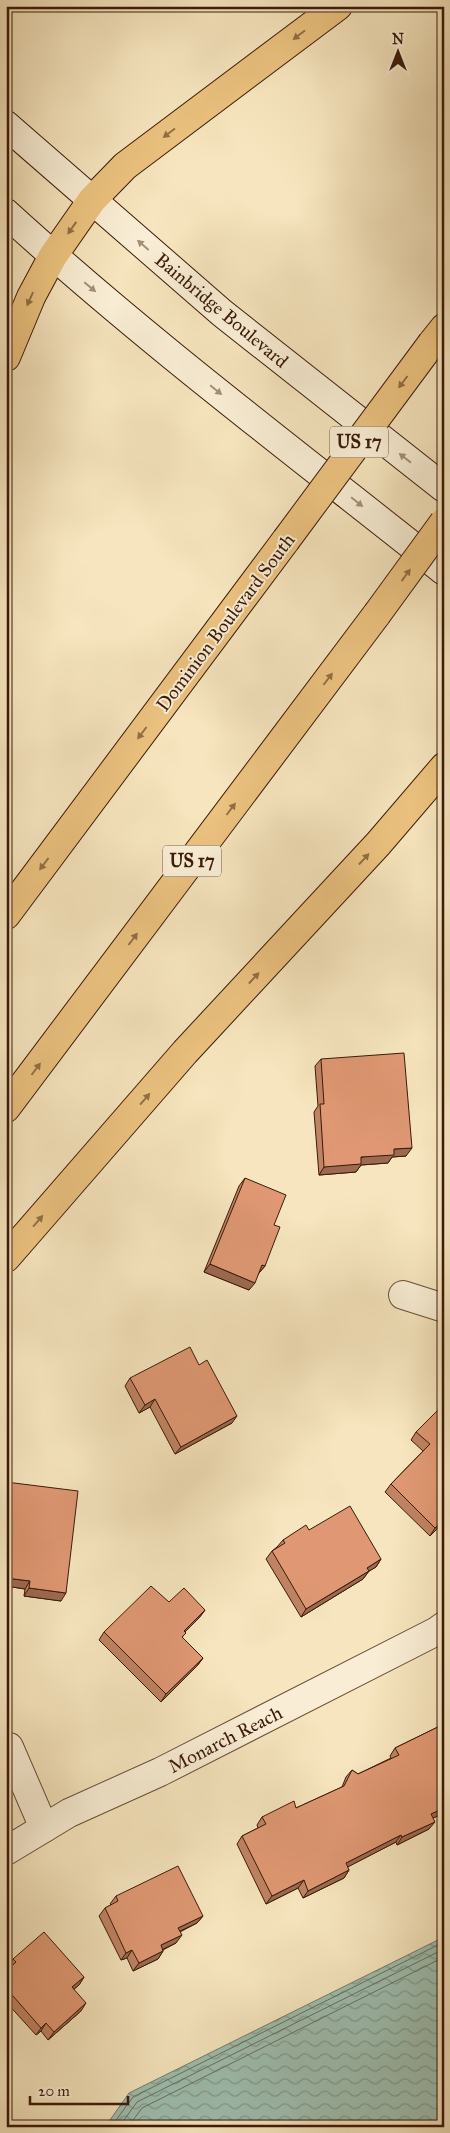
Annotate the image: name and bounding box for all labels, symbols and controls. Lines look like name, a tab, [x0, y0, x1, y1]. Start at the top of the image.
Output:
north arrow	[372, 28, 422, 78]
one-way arrow	[292, 30, 306, 40]
text: N	[392, 31, 404, 48]
one-way arrow	[163, 127, 176, 138]
one-way arrow	[67, 221, 77, 235]
one-way arrow	[138, 239, 150, 251]
street label: Bainbridge Boulevard	[150, 248, 293, 374]
one-way arrow	[84, 281, 97, 292]
one-way arrow	[26, 292, 34, 306]
one-way arrow	[398, 375, 408, 389]
one-way arrow	[209, 384, 222, 395]
road number: US 17	[330, 427, 388, 458]
one-way arrow	[399, 452, 412, 463]
one-way arrow	[350, 496, 363, 507]
street label: Dominion Boulevard South	[151, 529, 300, 716]
one-way arrow	[401, 568, 411, 582]
one-way arrow	[323, 673, 334, 686]
one-way arrow	[136, 726, 147, 739]
one-way arrow	[226, 802, 236, 816]
road number: US 17	[163, 846, 221, 876]
one-way arrow	[358, 853, 370, 865]
one-way arrow	[39, 857, 50, 870]
one-way arrow	[128, 932, 138, 946]
one-way arrow	[248, 973, 260, 985]
one-way arrow	[30, 1063, 41, 1076]
one-way arrow	[139, 1092, 150, 1105]
one-way arrow	[32, 1216, 44, 1228]
street label: Monarch Reach	[164, 1701, 286, 1778]
scale bar	[30, 2073, 128, 2105]
text: 20 m	[38, 2082, 70, 2100]

